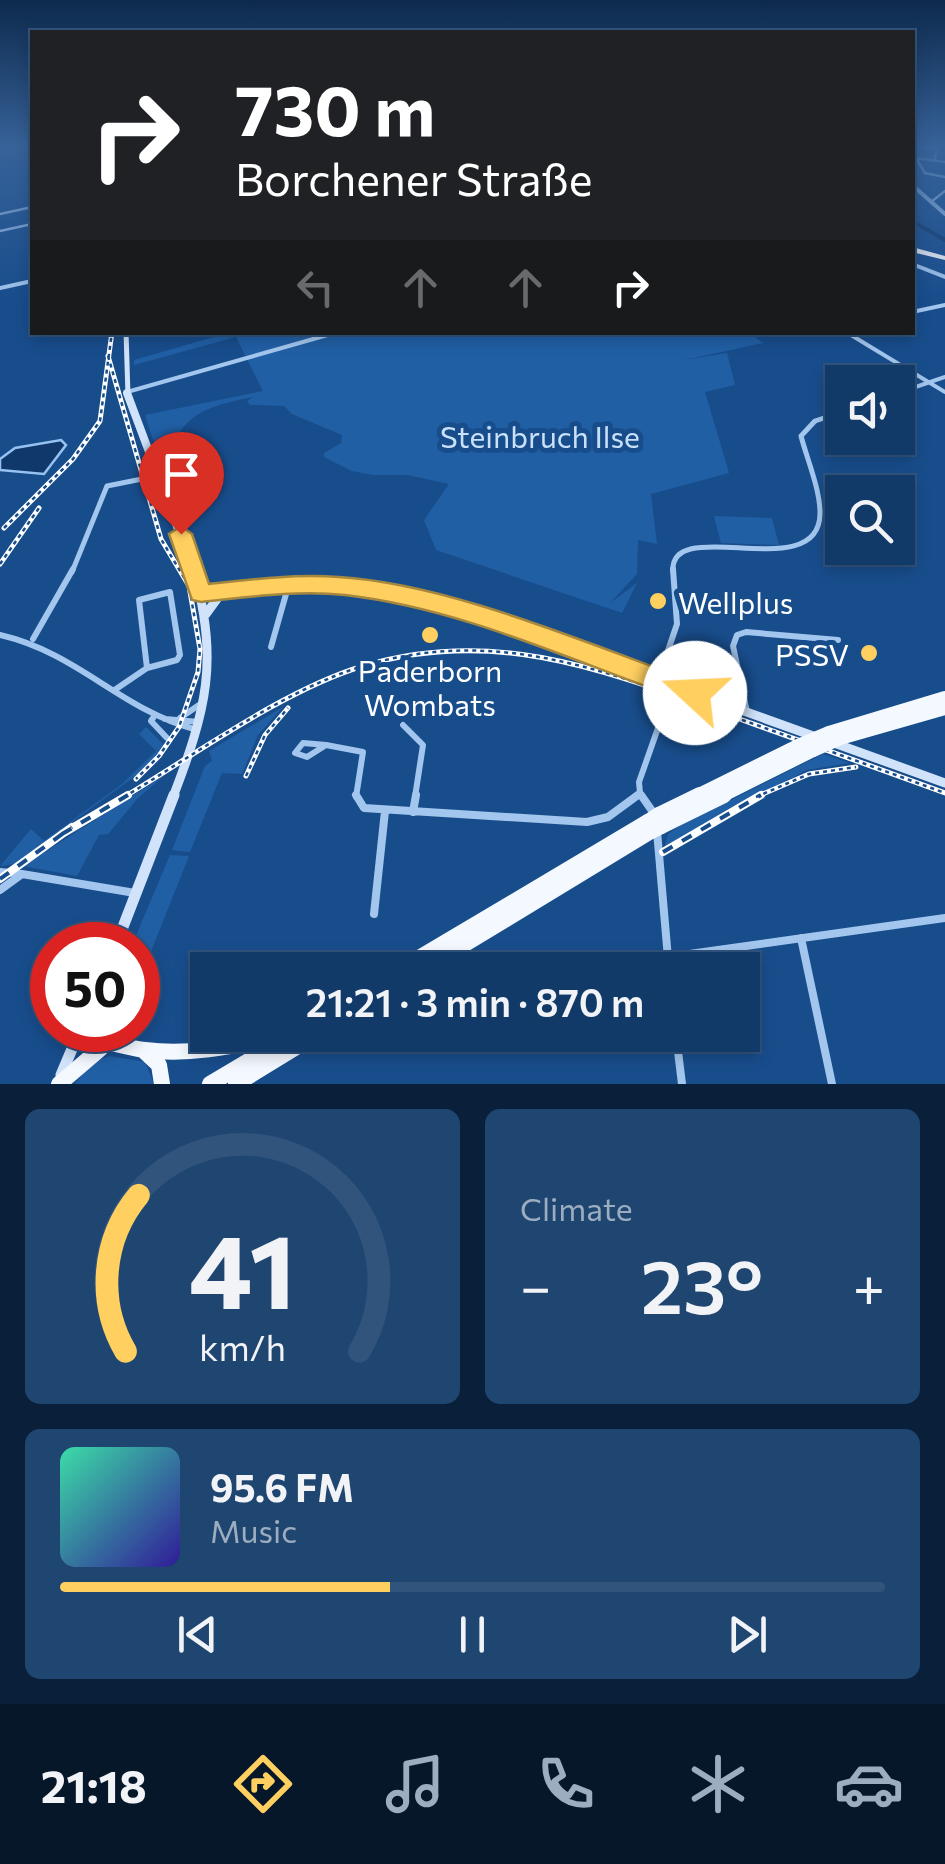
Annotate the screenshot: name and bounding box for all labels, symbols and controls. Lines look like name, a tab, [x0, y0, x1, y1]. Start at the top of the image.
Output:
text: 730 m	[235, 65, 435, 150]
icon: right	[70, 70, 200, 200]
text: Borchener Straße	[235, 150, 593, 205]
icon: left	[288, 260, 343, 315]
icon: ahead	[393, 260, 448, 315]
icon: ahead	[498, 260, 553, 315]
icon: right	[603, 260, 658, 315]
map controls	[825, 365, 915, 565]
button: sound	[825, 365, 915, 455]
park label: Steinbruch Ilse	[440, 417, 640, 454]
pin	[139, 432, 224, 535]
icon: arrive	[154, 447, 209, 502]
button: search	[825, 475, 915, 565]
place label: Wellplus	[678, 583, 793, 620]
marker: Wellplus	[647, 590, 669, 612]
marker: Paderborn Wombats	[419, 624, 441, 646]
place label: PSSV	[775, 635, 849, 672]
position arrow	[643, 641, 747, 745]
marker: PSSV	[858, 642, 880, 664]
place label: Paderborn Wombats	[358, 651, 502, 722]
speed limit sign: 50	[30, 922, 160, 1052]
text: 21:21 · 3 min · 870 m	[306, 978, 644, 1025]
text: Climate	[520, 1188, 633, 1228]
text: 41	[189, 1203, 296, 1330]
text: 23°	[641, 1238, 763, 1329]
text: −	[520, 1251, 551, 1318]
text: +	[853, 1251, 885, 1318]
text: km/h	[199, 1325, 286, 1368]
text: 95.6 FM	[210, 1463, 354, 1510]
text: Music	[210, 1510, 297, 1550]
icon: previous	[170, 1607, 225, 1662]
icon: pause	[445, 1607, 500, 1662]
icon: next	[720, 1607, 775, 1662]
icon: directions	[228, 1749, 298, 1819]
icon: music	[380, 1749, 450, 1819]
icon: phone	[531, 1749, 601, 1819]
icon: climate	[683, 1749, 753, 1819]
icon: car	[834, 1749, 904, 1819]
text: 21:18	[41, 1757, 147, 1812]

